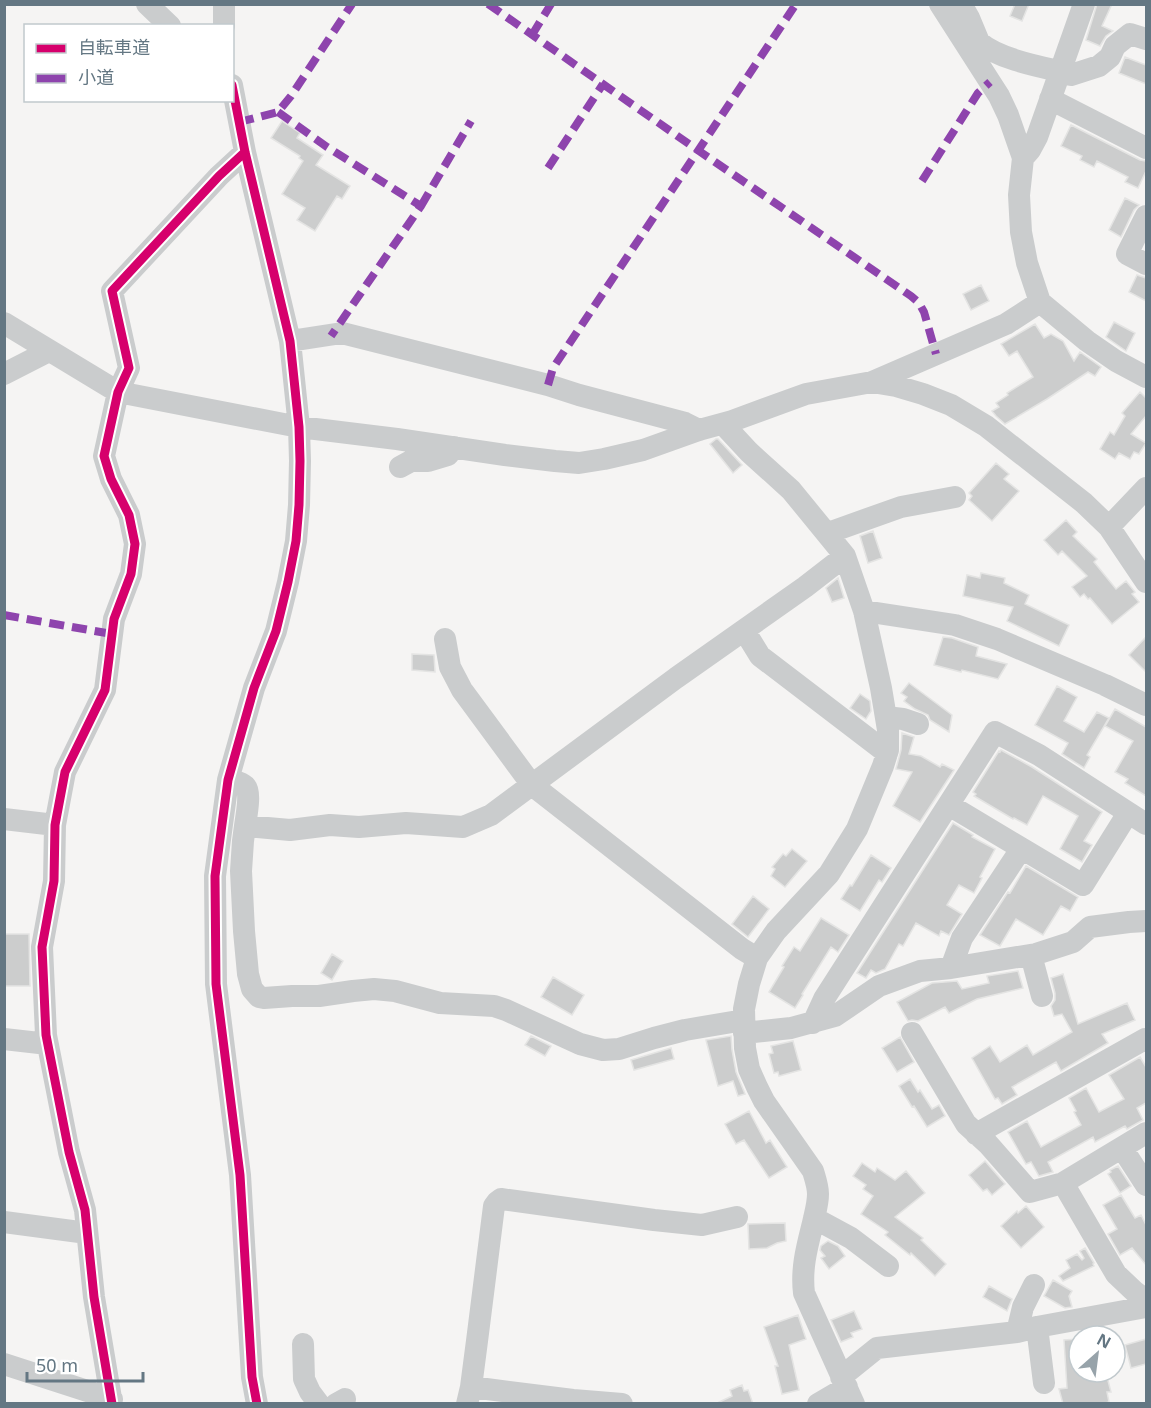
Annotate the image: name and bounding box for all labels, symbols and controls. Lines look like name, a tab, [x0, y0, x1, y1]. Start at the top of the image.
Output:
legend	[24, 24, 234, 102]
text: 自転車道	[78, 35, 150, 59]
text: 小道	[78, 65, 114, 89]
north arrow	[1067, 1324, 1127, 1384]
text: N	[1093, 1328, 1115, 1354]
scale bar	[27, 1345, 142, 1383]
text: 50 m	[36, 1353, 78, 1377]

